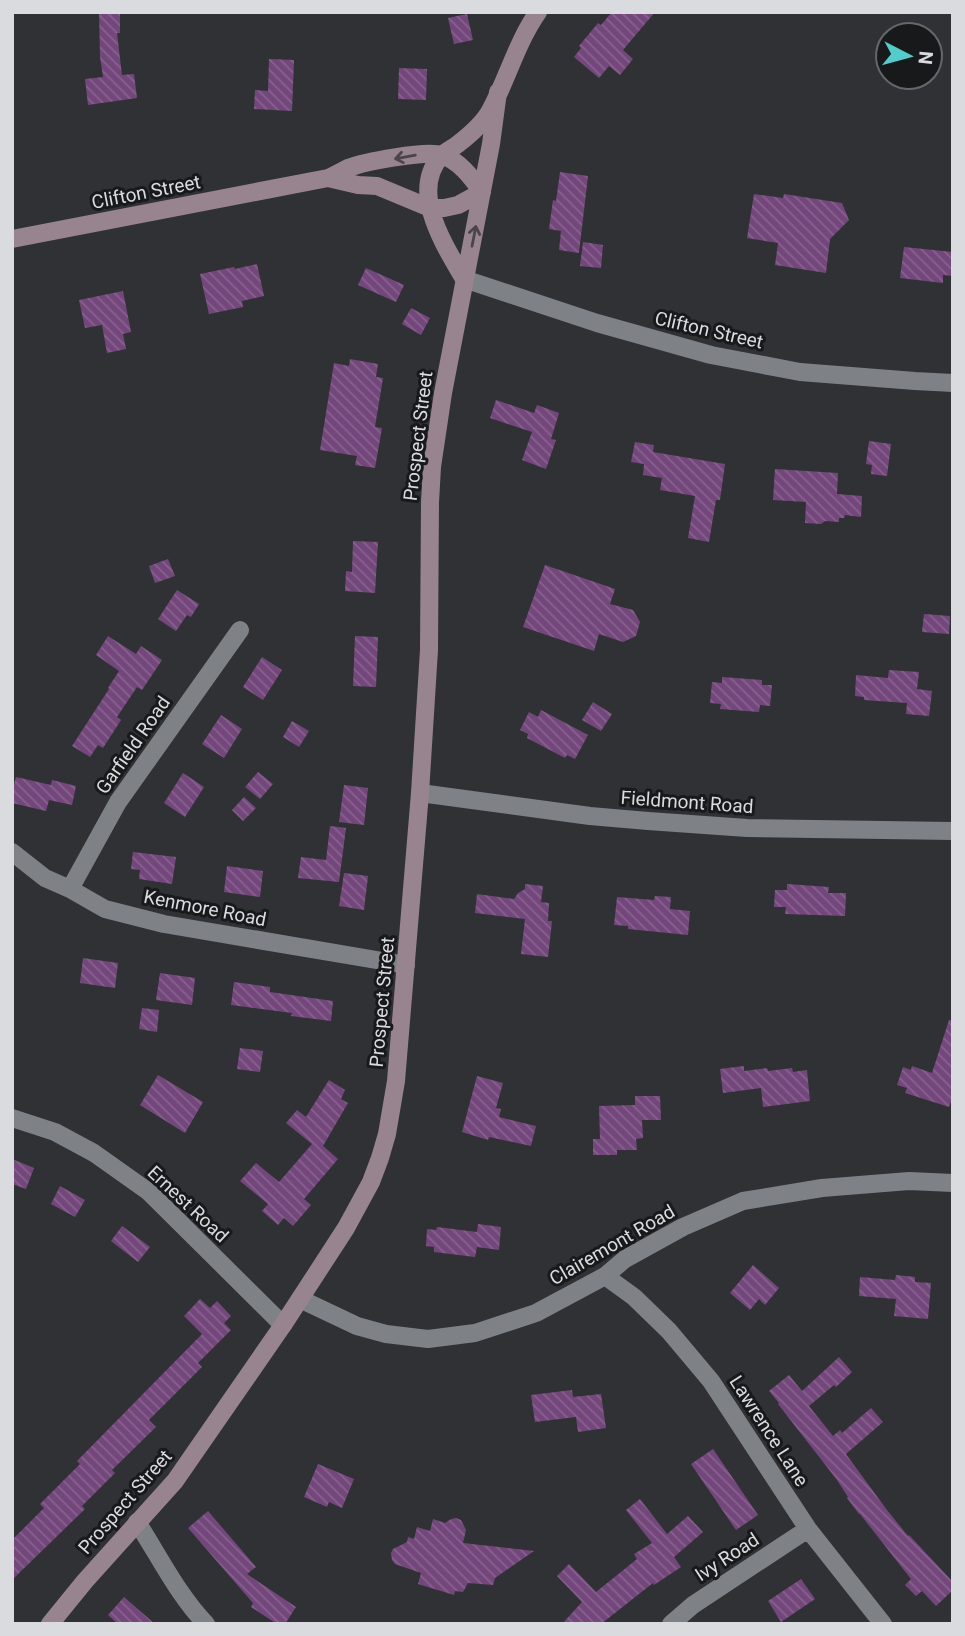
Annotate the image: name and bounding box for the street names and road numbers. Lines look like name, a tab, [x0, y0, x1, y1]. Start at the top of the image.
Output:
street label: Clifton Street	[90, 170, 202, 214]
street label: Clifton Street	[653, 306, 765, 354]
street label: Prospect Street	[399, 370, 437, 502]
street label: Garfield Road	[91, 692, 175, 798]
street label: Fieldmont Road	[620, 786, 754, 818]
street label: Kenmore Road	[142, 885, 268, 931]
street label: Prospect Street	[365, 936, 399, 1068]
street label: Ernest Road	[143, 1161, 233, 1247]
street label: Clairemont Road	[545, 1200, 679, 1290]
street label: Lawrence Lane	[725, 1371, 813, 1491]
street label: Prospect Street	[73, 1445, 177, 1559]
street label: Ivy Road	[691, 1528, 763, 1586]

